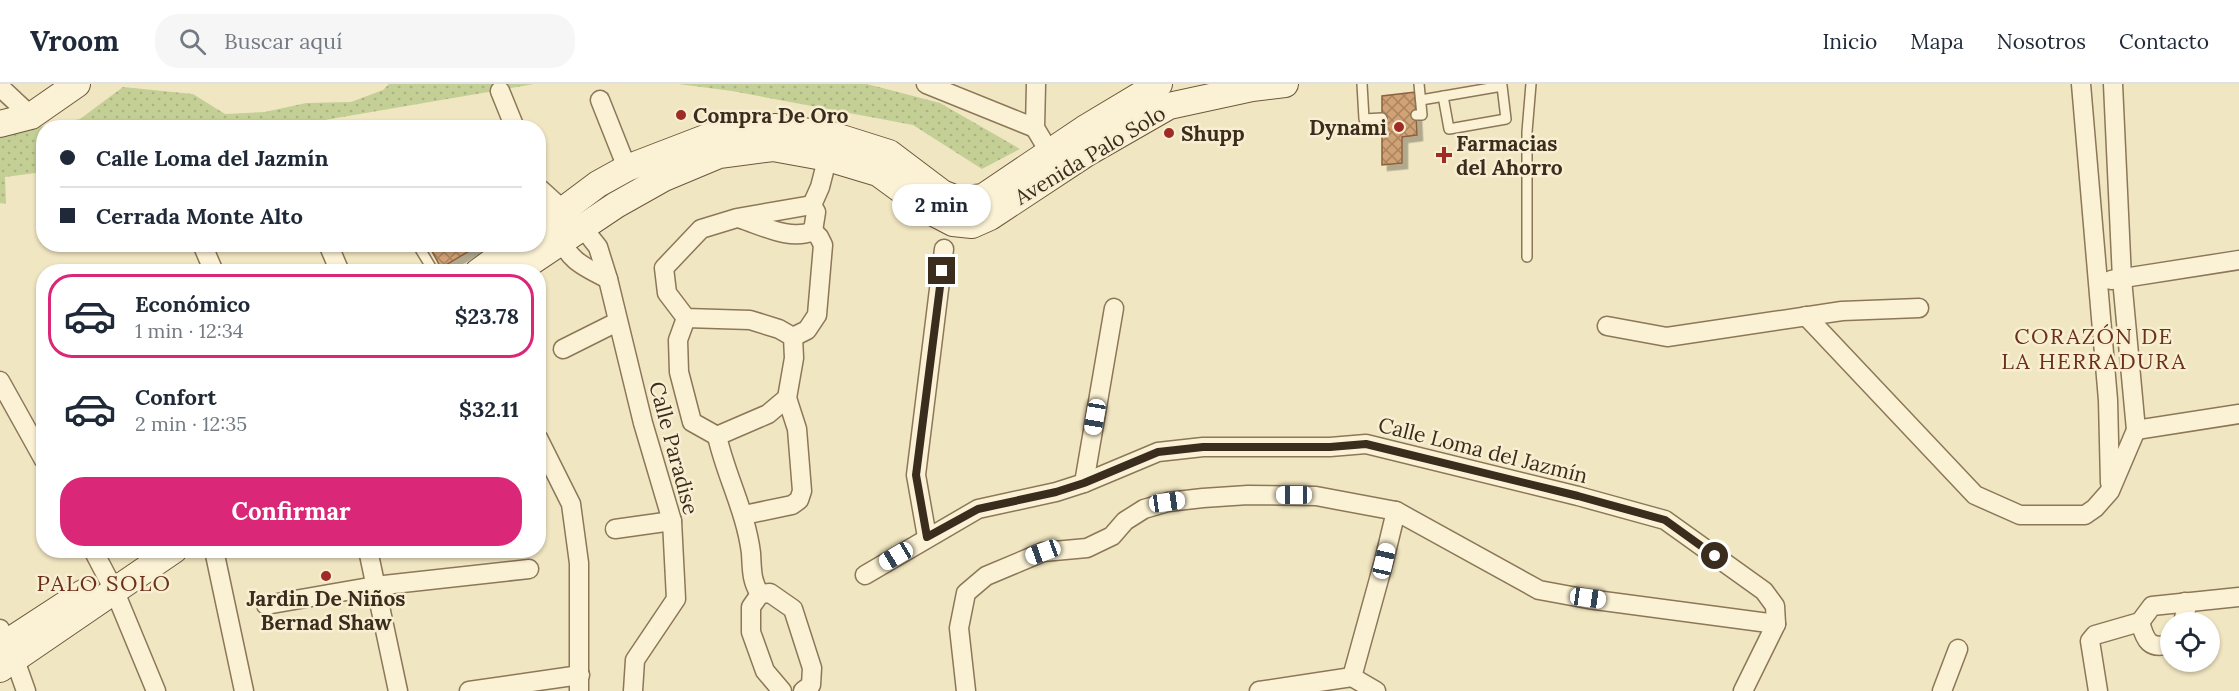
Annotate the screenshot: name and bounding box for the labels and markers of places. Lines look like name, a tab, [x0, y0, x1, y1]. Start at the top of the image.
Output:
place label: Compra De Oro	[693, 102, 849, 129]
marker: Compra De Oro	[674, 108, 688, 122]
place label: Dynami	[1309, 114, 1387, 141]
place label: Shupp	[1181, 120, 1245, 147]
marker: Dynami	[1392, 120, 1406, 134]
marker: Shupp	[1162, 126, 1176, 140]
place label: Farmacias del Ahorro	[1456, 130, 1563, 181]
marker: Farmacias del Ahorro	[1437, 148, 1451, 162]
marker: Jardin De Niños Bernad Shaw	[319, 569, 333, 583]
place label: Jardin De Niños Bernad Shaw	[247, 585, 405, 636]

